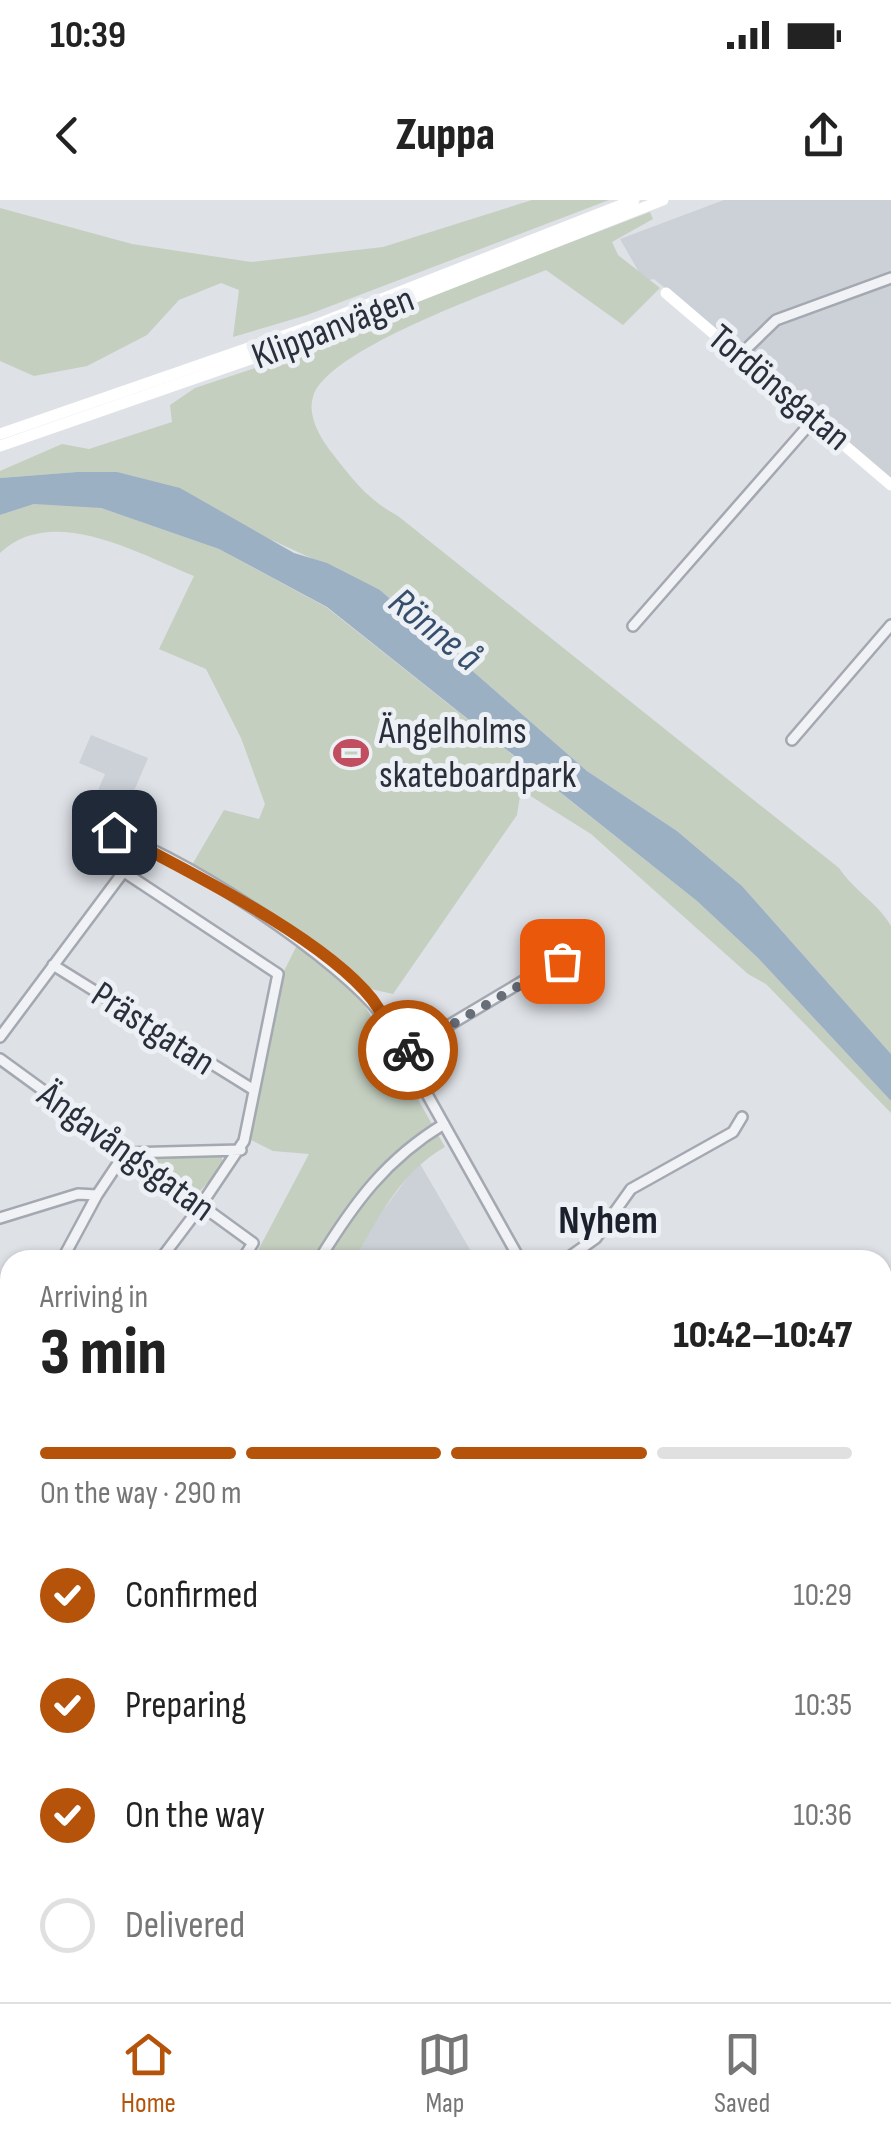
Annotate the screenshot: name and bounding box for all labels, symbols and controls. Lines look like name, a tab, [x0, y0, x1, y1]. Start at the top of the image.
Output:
text: 10:39	[50, 13, 126, 58]
icon: back	[40, 108, 95, 163]
text: Zuppa	[396, 108, 495, 163]
icon: share	[796, 108, 851, 163]
street label: Klippanvägen	[246, 277, 420, 379]
street label: Tordönsgatan	[699, 316, 859, 460]
water label: Rönne å	[379, 578, 491, 682]
place label: Ängelholms skateboardpark	[378, 709, 577, 798]
sports icon: Ängelholms skateboardpark	[332, 734, 370, 772]
pin	[72, 790, 157, 875]
icon: home	[87, 805, 142, 860]
pin	[520, 919, 605, 1004]
icon: bag	[535, 934, 590, 989]
street label: Prästgatan	[83, 973, 223, 1085]
courier	[358, 1000, 458, 1100]
icon: bike	[381, 1023, 436, 1078]
street label: Ängavångsgatan	[28, 1072, 223, 1231]
district label: Nyhem	[558, 1197, 658, 1245]
text: Arriving in	[40, 1278, 148, 1317]
text: 10:42–10:47	[673, 1313, 852, 1358]
text: 3 min	[40, 1315, 167, 1393]
text: On the way · 290 m	[40, 1474, 242, 1513]
icon: check	[40, 1568, 95, 1623]
text: Confirmed	[125, 1573, 258, 1618]
text: 10:29	[794, 1576, 852, 1615]
icon: check	[40, 1678, 95, 1733]
text: Preparing	[125, 1683, 246, 1728]
text: 10:35	[795, 1686, 852, 1725]
icon: check	[40, 1788, 95, 1843]
text: On the way	[125, 1793, 265, 1838]
text: 10:36	[793, 1796, 852, 1835]
text: Delivered	[125, 1903, 245, 1948]
tab: Home	[121, 2027, 176, 2120]
tab: Map	[417, 2027, 472, 2120]
tab: Saved	[714, 2027, 770, 2120]

